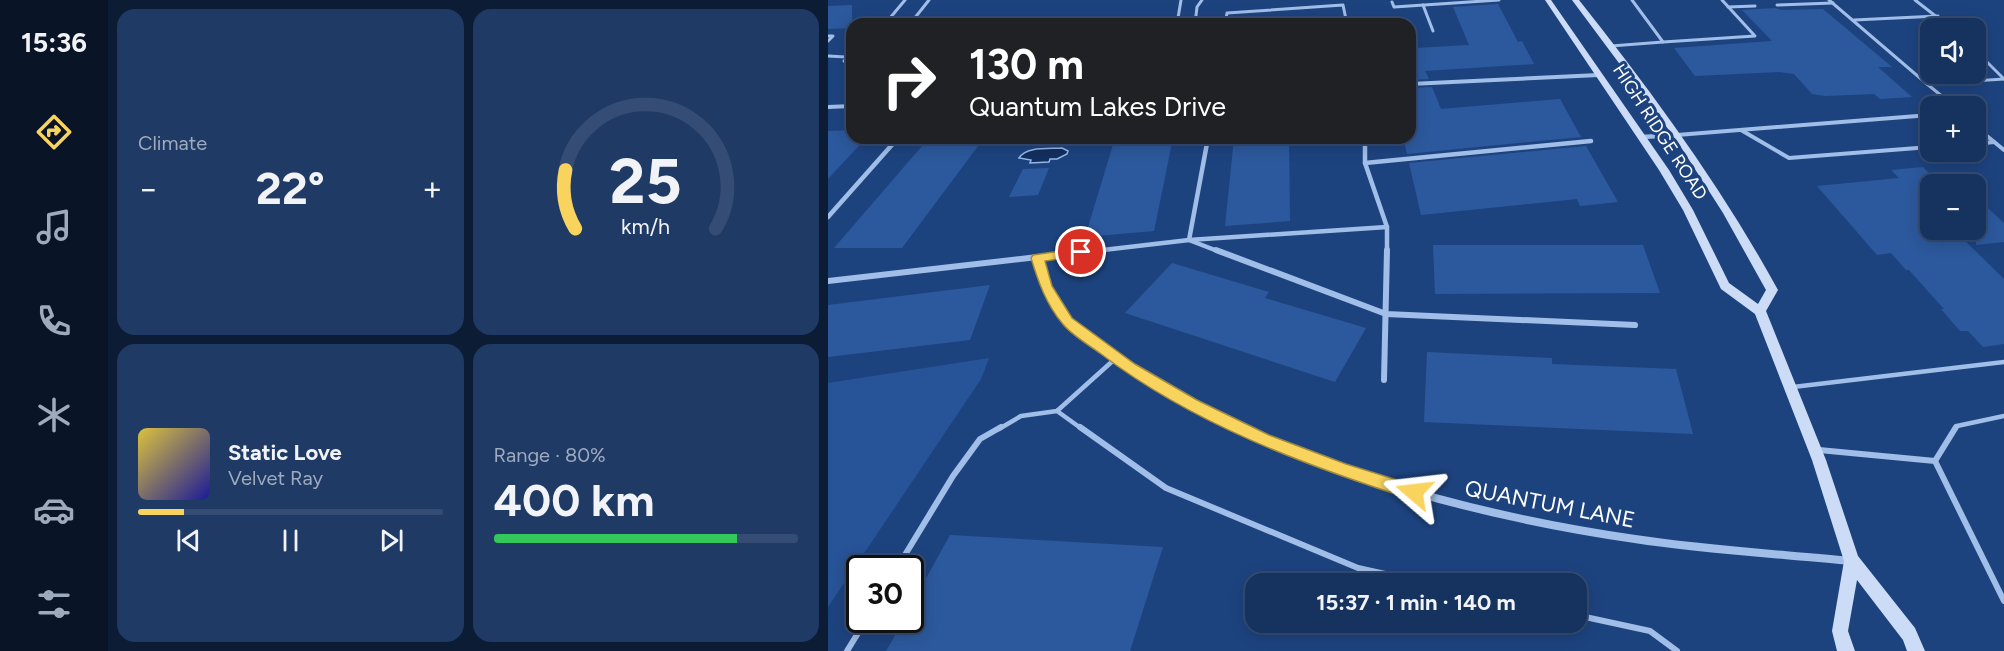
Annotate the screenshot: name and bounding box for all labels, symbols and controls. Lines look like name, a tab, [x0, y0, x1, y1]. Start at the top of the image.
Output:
map controls	[1920, 18, 1986, 240]
button: sound	[1920, 18, 1986, 84]
text: 15:36	[21, 26, 87, 59]
text: 130 m	[969, 39, 1084, 90]
icon: right	[870, 42, 948, 120]
street label: HIGH RIDGE ROAD	[1608, 60, 1712, 204]
text: Quantum Lakes Drive	[969, 90, 1226, 123]
button: +	[1920, 96, 1986, 162]
icon: directions	[33, 111, 75, 153]
text: Climate	[138, 131, 207, 155]
text: 25	[610, 144, 682, 219]
text: 22°	[256, 161, 325, 215]
text: −	[138, 169, 159, 208]
text: +	[422, 169, 443, 208]
button: −	[1920, 174, 1986, 240]
icon: music	[33, 206, 75, 248]
text: km/h	[621, 214, 670, 239]
pin	[1055, 226, 1106, 277]
icon: arrive	[1064, 235, 1097, 268]
icon: phone	[33, 300, 75, 342]
icon: climate	[33, 394, 75, 436]
text: Static Love	[228, 439, 342, 466]
text: Range · 80%	[494, 443, 606, 467]
position arrow	[1382, 460, 1446, 524]
text: Velvet Ray	[228, 466, 323, 490]
text: 400 km	[494, 473, 654, 527]
street label: QUANTUM LANE	[1463, 474, 1637, 534]
icon: car	[33, 489, 75, 531]
icon: previous	[172, 524, 205, 557]
icon: pause	[274, 524, 307, 557]
icon: next	[375, 524, 408, 557]
speed limit sign: 30	[846, 555, 924, 633]
icon: filters	[33, 583, 75, 625]
text: 15:37 · 1 min · 140 m	[1316, 589, 1516, 616]

